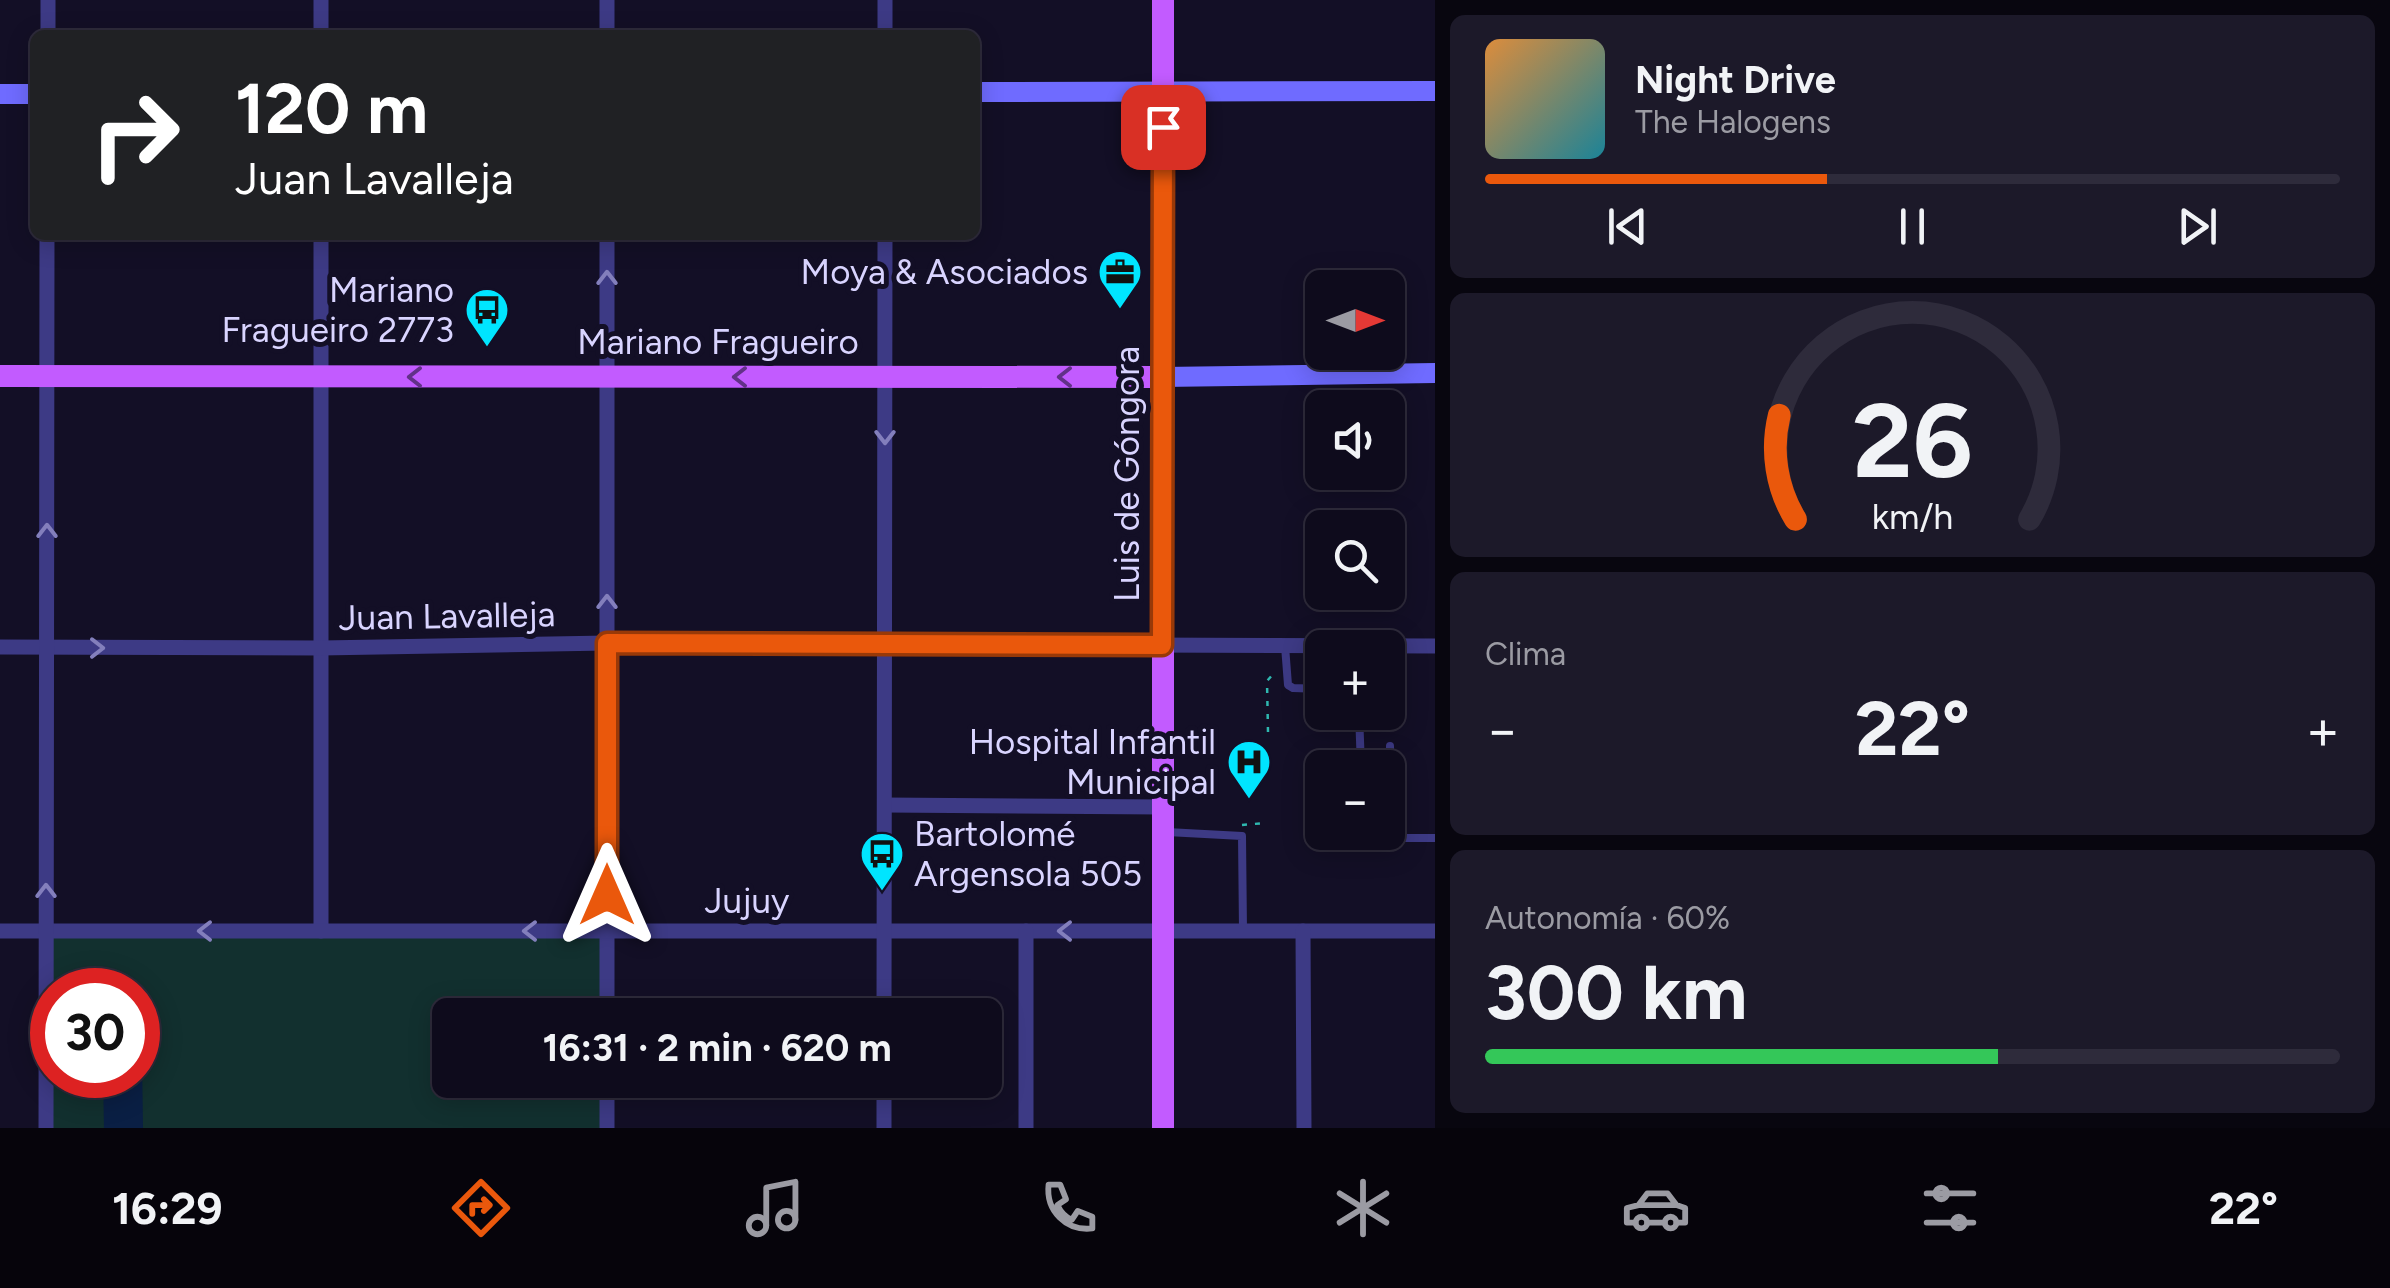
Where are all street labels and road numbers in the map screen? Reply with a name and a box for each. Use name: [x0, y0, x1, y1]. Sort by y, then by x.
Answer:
street label: Mariano Fragueiro: [577, 321, 859, 363]
street label: Luis de Góngora: [1106, 346, 1148, 602]
street label: Juan Lavalleja: [338, 593, 556, 639]
street label: Jujuy: [705, 880, 790, 922]

